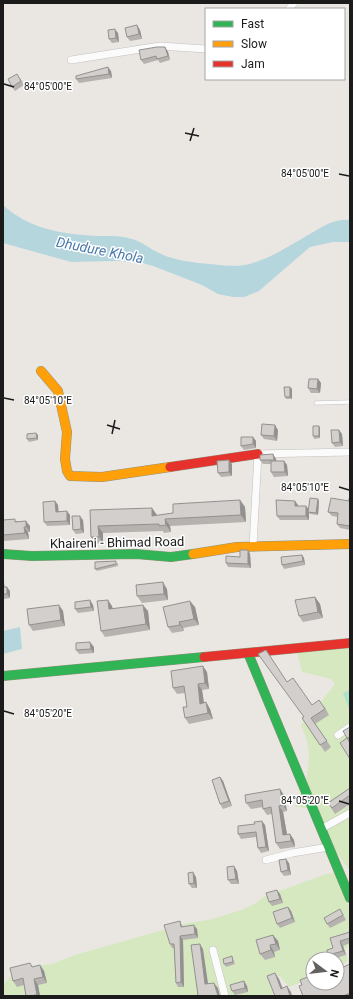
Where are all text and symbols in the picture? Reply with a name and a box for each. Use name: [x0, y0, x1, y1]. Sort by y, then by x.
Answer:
legend: [205, 8, 345, 80]
text: Fast: [241, 17, 264, 31]
text: Slow: [241, 37, 267, 51]
text: Jam: [241, 57, 265, 71]
text: 84°05'00"E: [24, 81, 72, 92]
text: 84°05'00"E: [281, 168, 329, 179]
water label: Dhudure Khola: [55, 234, 145, 266]
text: 84°05'10"E: [24, 395, 72, 406]
text: 84°05'10"E: [281, 482, 329, 493]
street label: Khaireni - Bhimad Road: [50, 534, 184, 551]
text: 84°05'20"E: [24, 708, 72, 719]
text: 84°05'20"E: [281, 795, 329, 806]
north arrow: [305, 951, 345, 991]
text: N: [327, 968, 341, 979]

